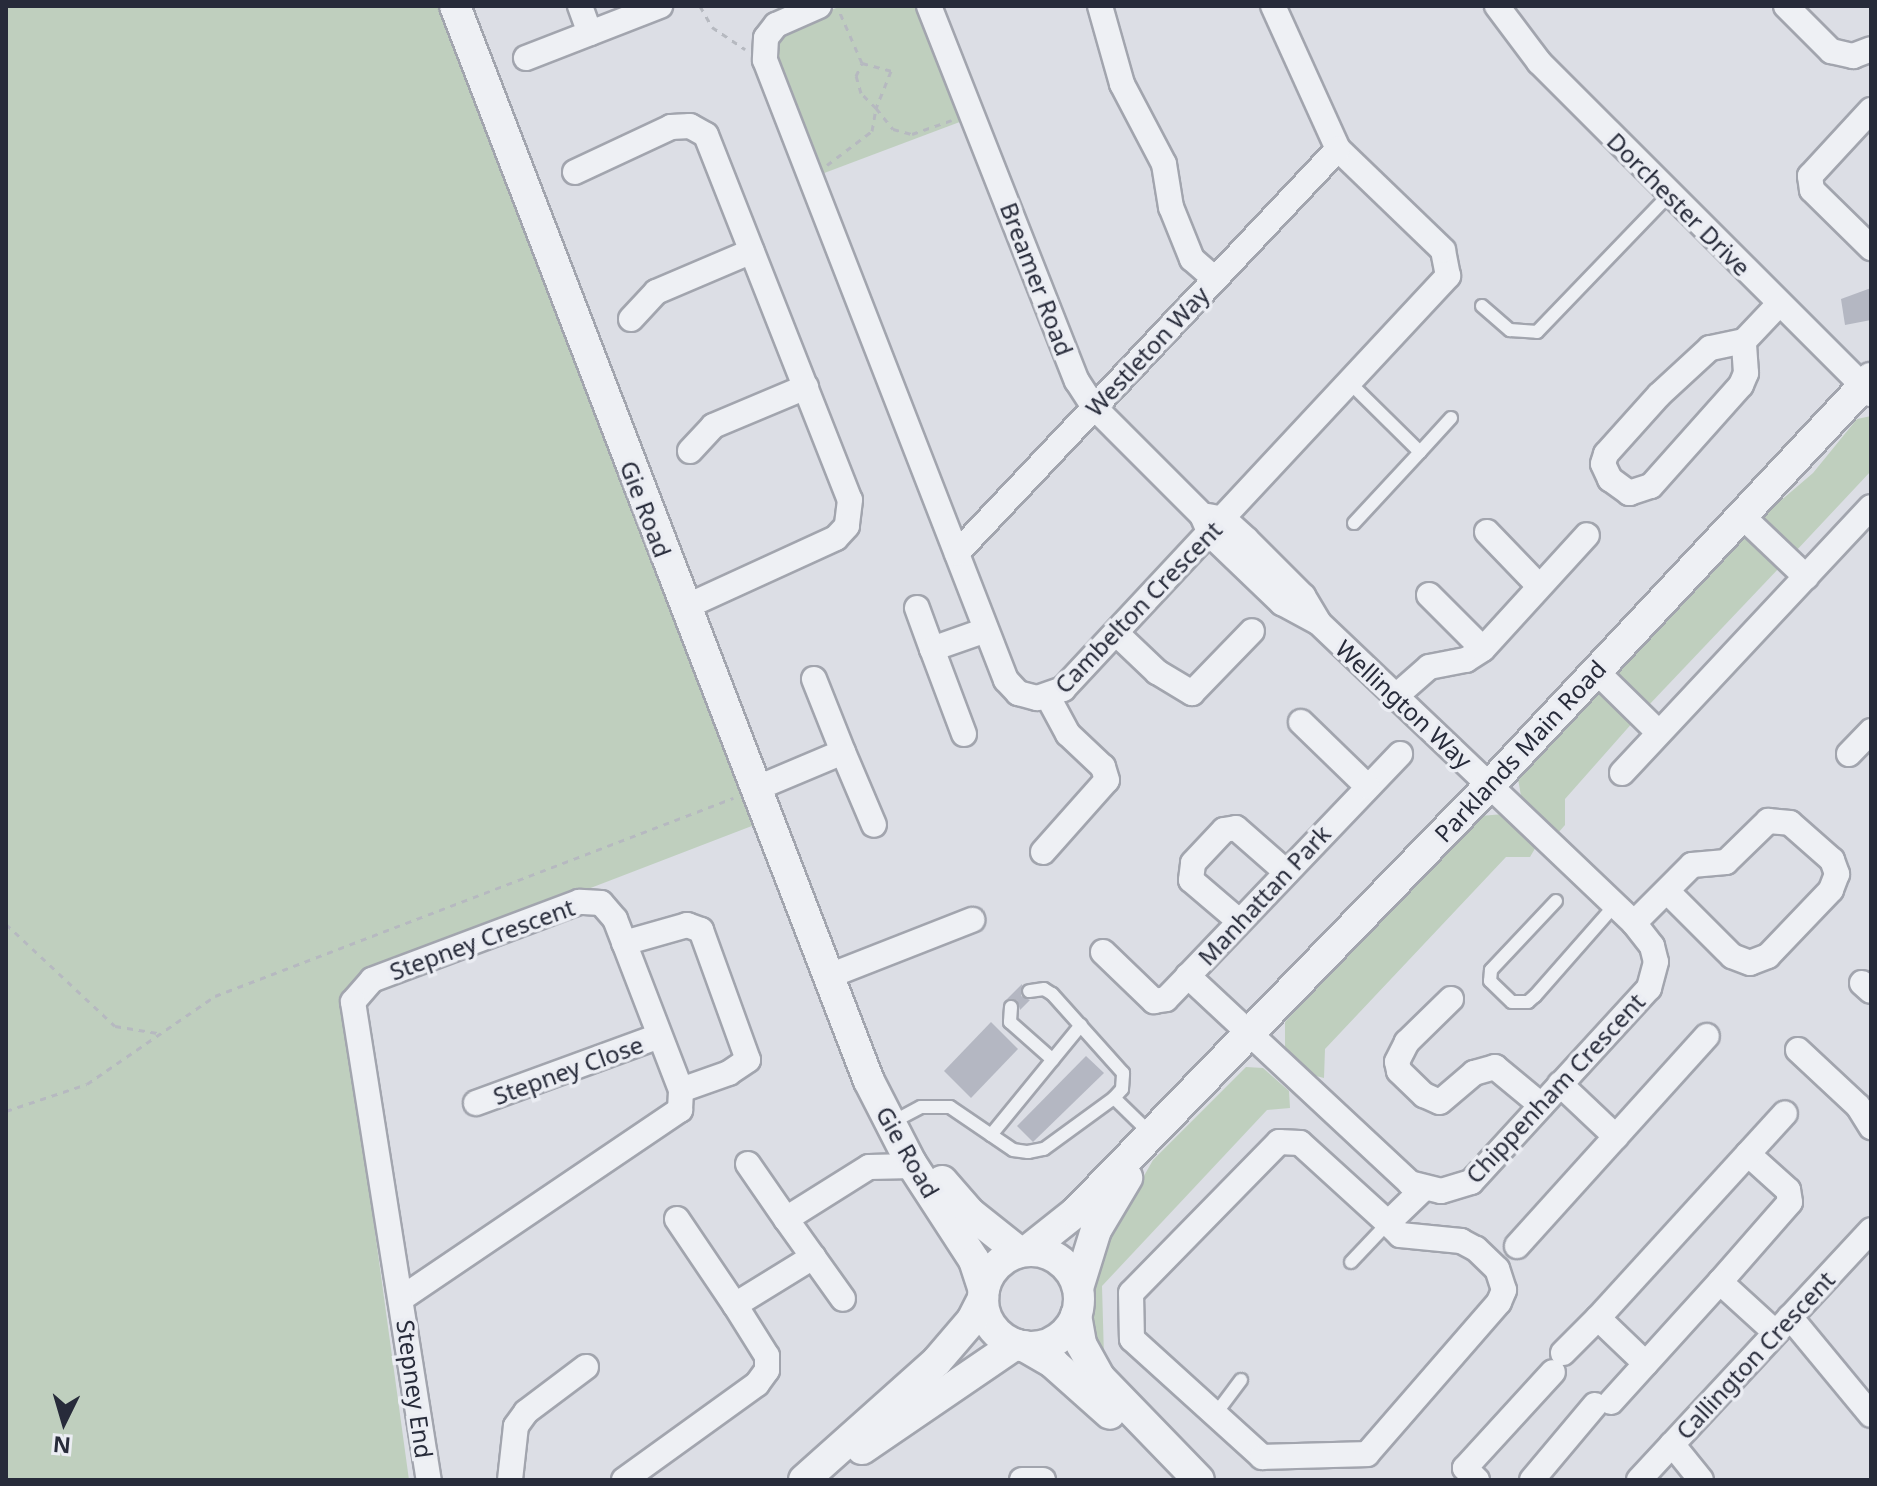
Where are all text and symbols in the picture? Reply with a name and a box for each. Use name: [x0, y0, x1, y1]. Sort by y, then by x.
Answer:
street label: Dorchester Drive: [1601, 126, 1757, 282]
street label: Breamer Road: [995, 198, 1079, 360]
street label: Westleton Way: [1079, 280, 1215, 422]
street label: Gie Road: [614, 457, 678, 561]
street label: Cambelton Crescent: [1048, 515, 1228, 699]
street label: Wellington Way: [1330, 634, 1478, 774]
street label: Parklands Main Road: [1428, 654, 1612, 848]
street label: Manhattan Park: [1192, 819, 1336, 971]
street label: Stepney Crescent: [386, 892, 578, 986]
street label: Chippenham Crescent: [1459, 987, 1651, 1189]
street label: Stepney Close: [489, 1030, 647, 1110]
street label: Gie Road: [870, 1101, 946, 1203]
street label: Callington Crescent: [1670, 1265, 1840, 1445]
street label: Stepney End: [391, 1318, 439, 1460]
north arrow: [24, 1382, 104, 1462]
text: N: [52, 1430, 72, 1462]

